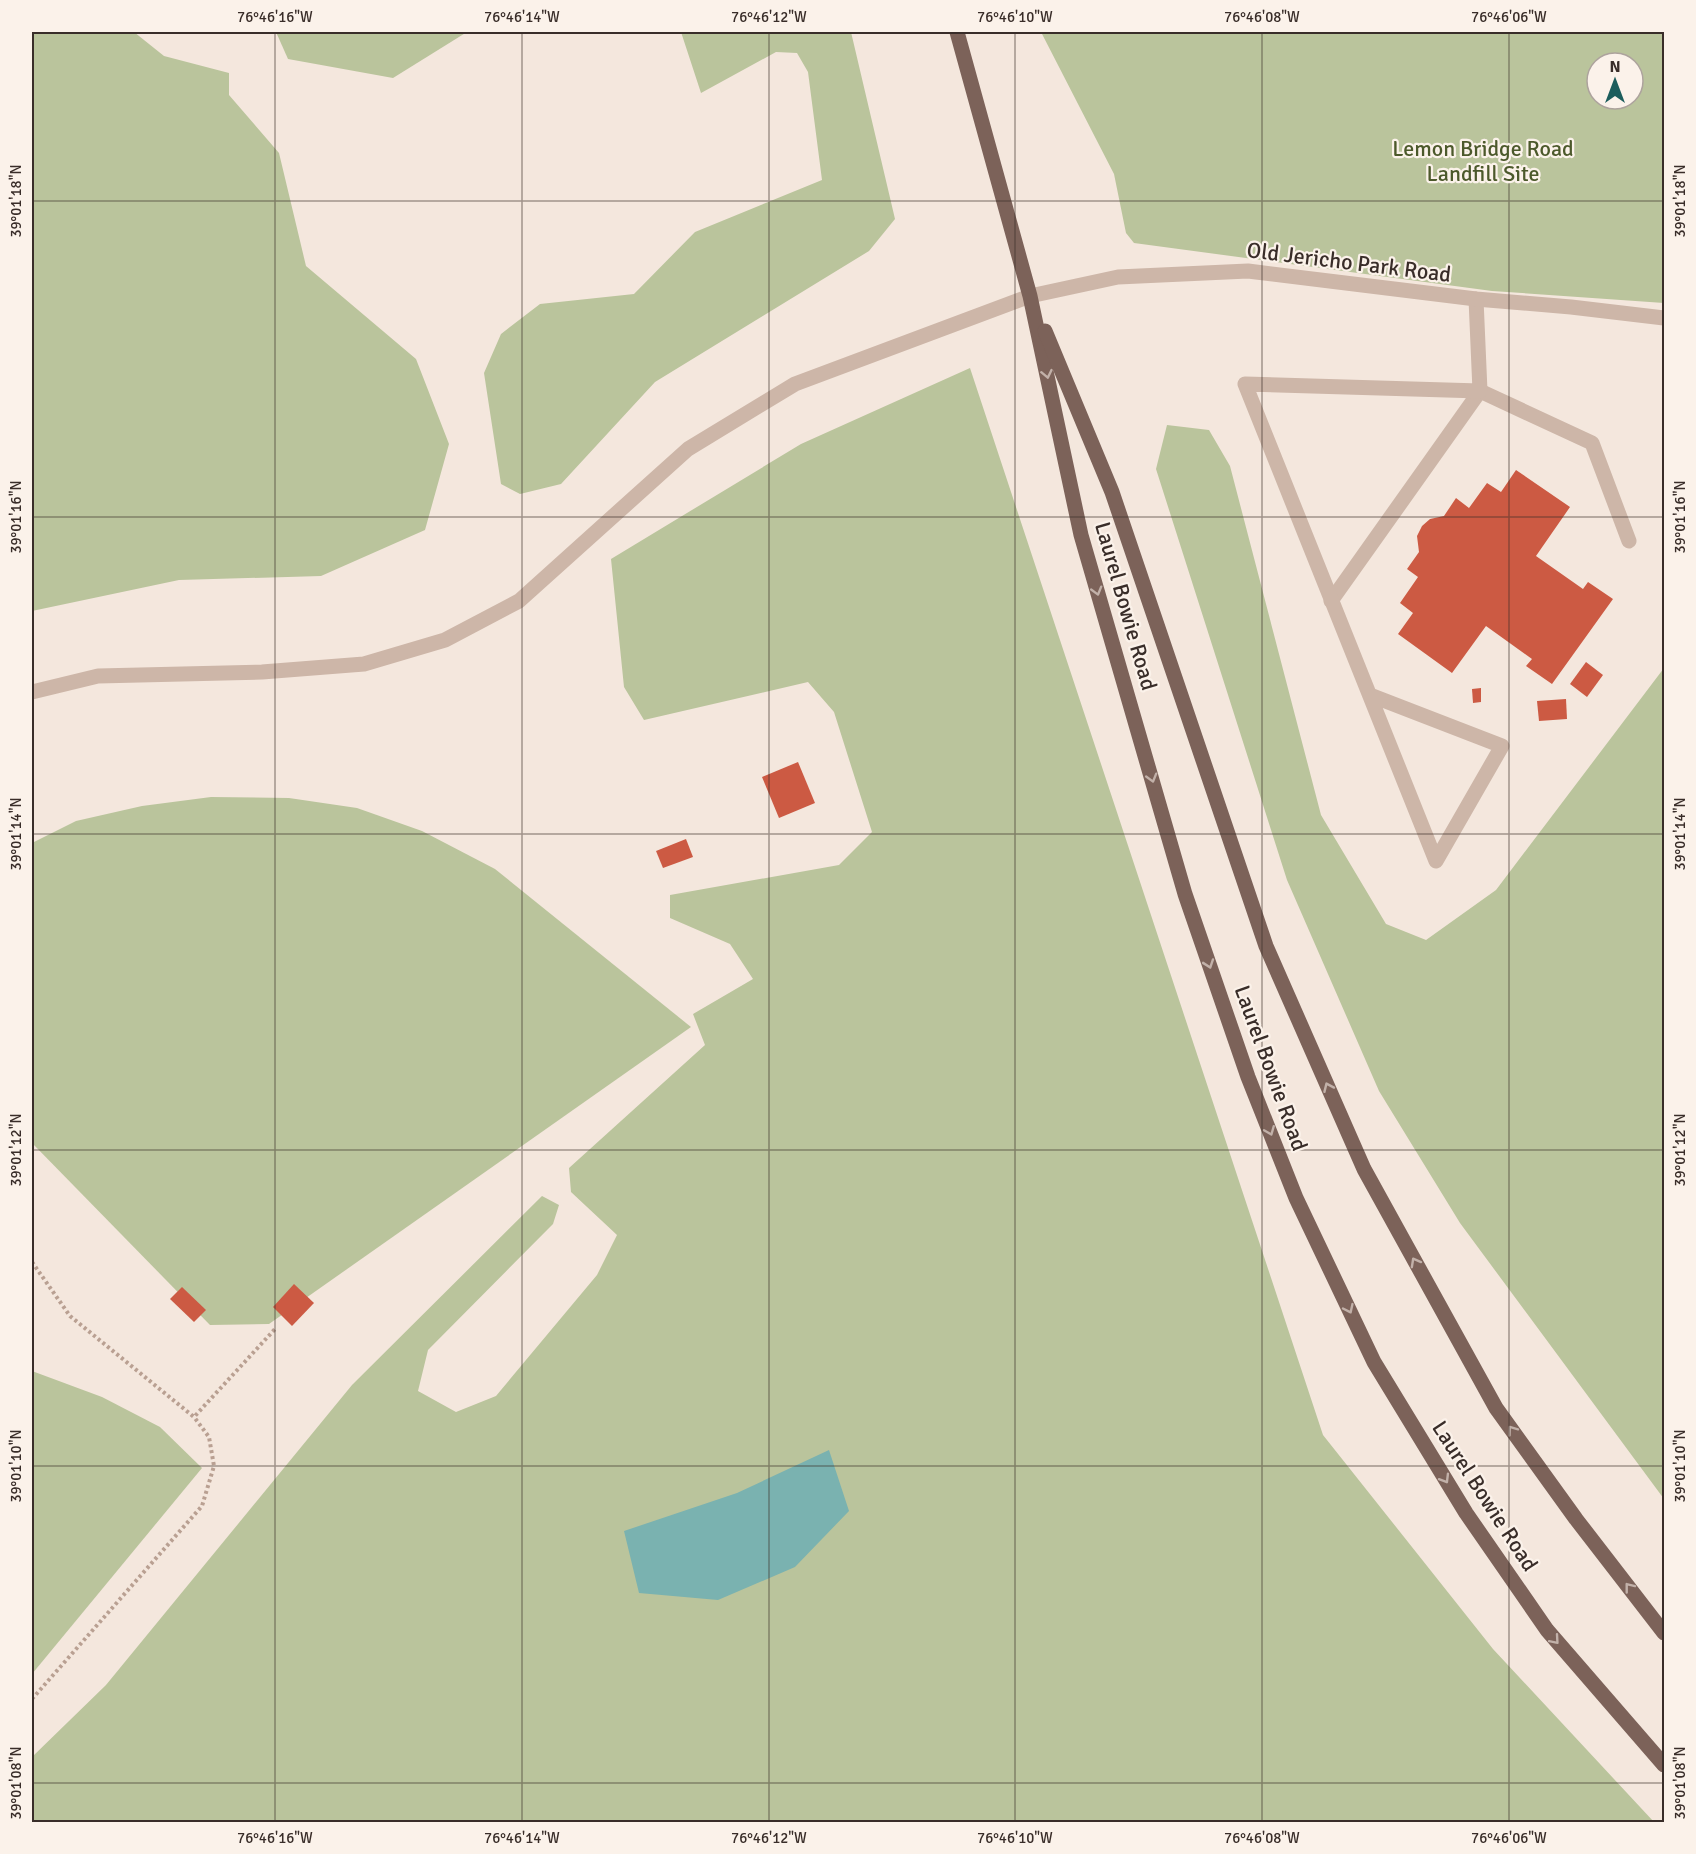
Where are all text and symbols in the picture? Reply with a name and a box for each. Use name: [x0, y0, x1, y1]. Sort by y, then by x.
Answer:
text: 76°46'16"W: [237, 8, 313, 26]
text: 76°46'14"W: [484, 8, 560, 26]
text: 76°46'12"W: [731, 8, 807, 26]
text: 76°46'10"W: [977, 8, 1053, 26]
text: 76°46'08"W: [1224, 8, 1300, 26]
text: 76°46'06"W: [1471, 8, 1547, 26]
north arrow: [1585, 51, 1645, 111]
text: N: [1609, 57, 1621, 77]
park label: Lemon Bridge Road Landfill Site: [1392, 135, 1574, 187]
text: 39°01'18"N: [7, 164, 25, 238]
text: 39°01'18"N: [1671, 164, 1689, 238]
street label: Old Jericho Park Road: [1245, 236, 1453, 288]
one-way arrow: [1040, 369, 1053, 379]
text: 39°01'16"N: [7, 480, 25, 554]
text: 39°01'16"N: [1671, 480, 1689, 554]
street label: Laurel Bowie Road: [1089, 519, 1163, 693]
one-way arrow: [1090, 585, 1102, 596]
one-way arrow: [1144, 773, 1157, 783]
text: 39°01'14"N: [7, 797, 25, 871]
text: 39°01'14"N: [1671, 797, 1689, 871]
one-way arrow: [1202, 958, 1215, 969]
street label: Laurel Bowie Road: [1229, 982, 1313, 1154]
one-way arrow: [1323, 1083, 1335, 1094]
text: 39°01'12"N: [7, 1113, 25, 1187]
text: 39°01'12"N: [1671, 1113, 1689, 1187]
one-way arrow: [1262, 1126, 1275, 1136]
one-way arrow: [1411, 1257, 1422, 1268]
one-way arrow: [1341, 1303, 1353, 1314]
street label: Laurel Bowie Road: [1426, 1416, 1544, 1576]
one-way arrow: [1509, 1426, 1520, 1437]
text: 39°01'10"N: [7, 1429, 25, 1503]
text: 39°01'10"N: [1671, 1429, 1689, 1503]
one-way arrow: [1438, 1473, 1449, 1483]
one-way arrow: [1625, 1583, 1636, 1594]
one-way arrow: [1548, 1633, 1559, 1644]
text: 39°01'08"N: [7, 1746, 25, 1820]
text: 39°01'08"N: [1671, 1746, 1689, 1820]
text: 76°46'16"W: [237, 1829, 313, 1847]
text: 76°46'14"W: [484, 1829, 560, 1847]
text: 76°46'12"W: [731, 1829, 807, 1847]
text: 76°46'10"W: [977, 1829, 1053, 1847]
text: 76°46'08"W: [1224, 1829, 1300, 1847]
text: 76°46'06"W: [1471, 1829, 1547, 1847]

